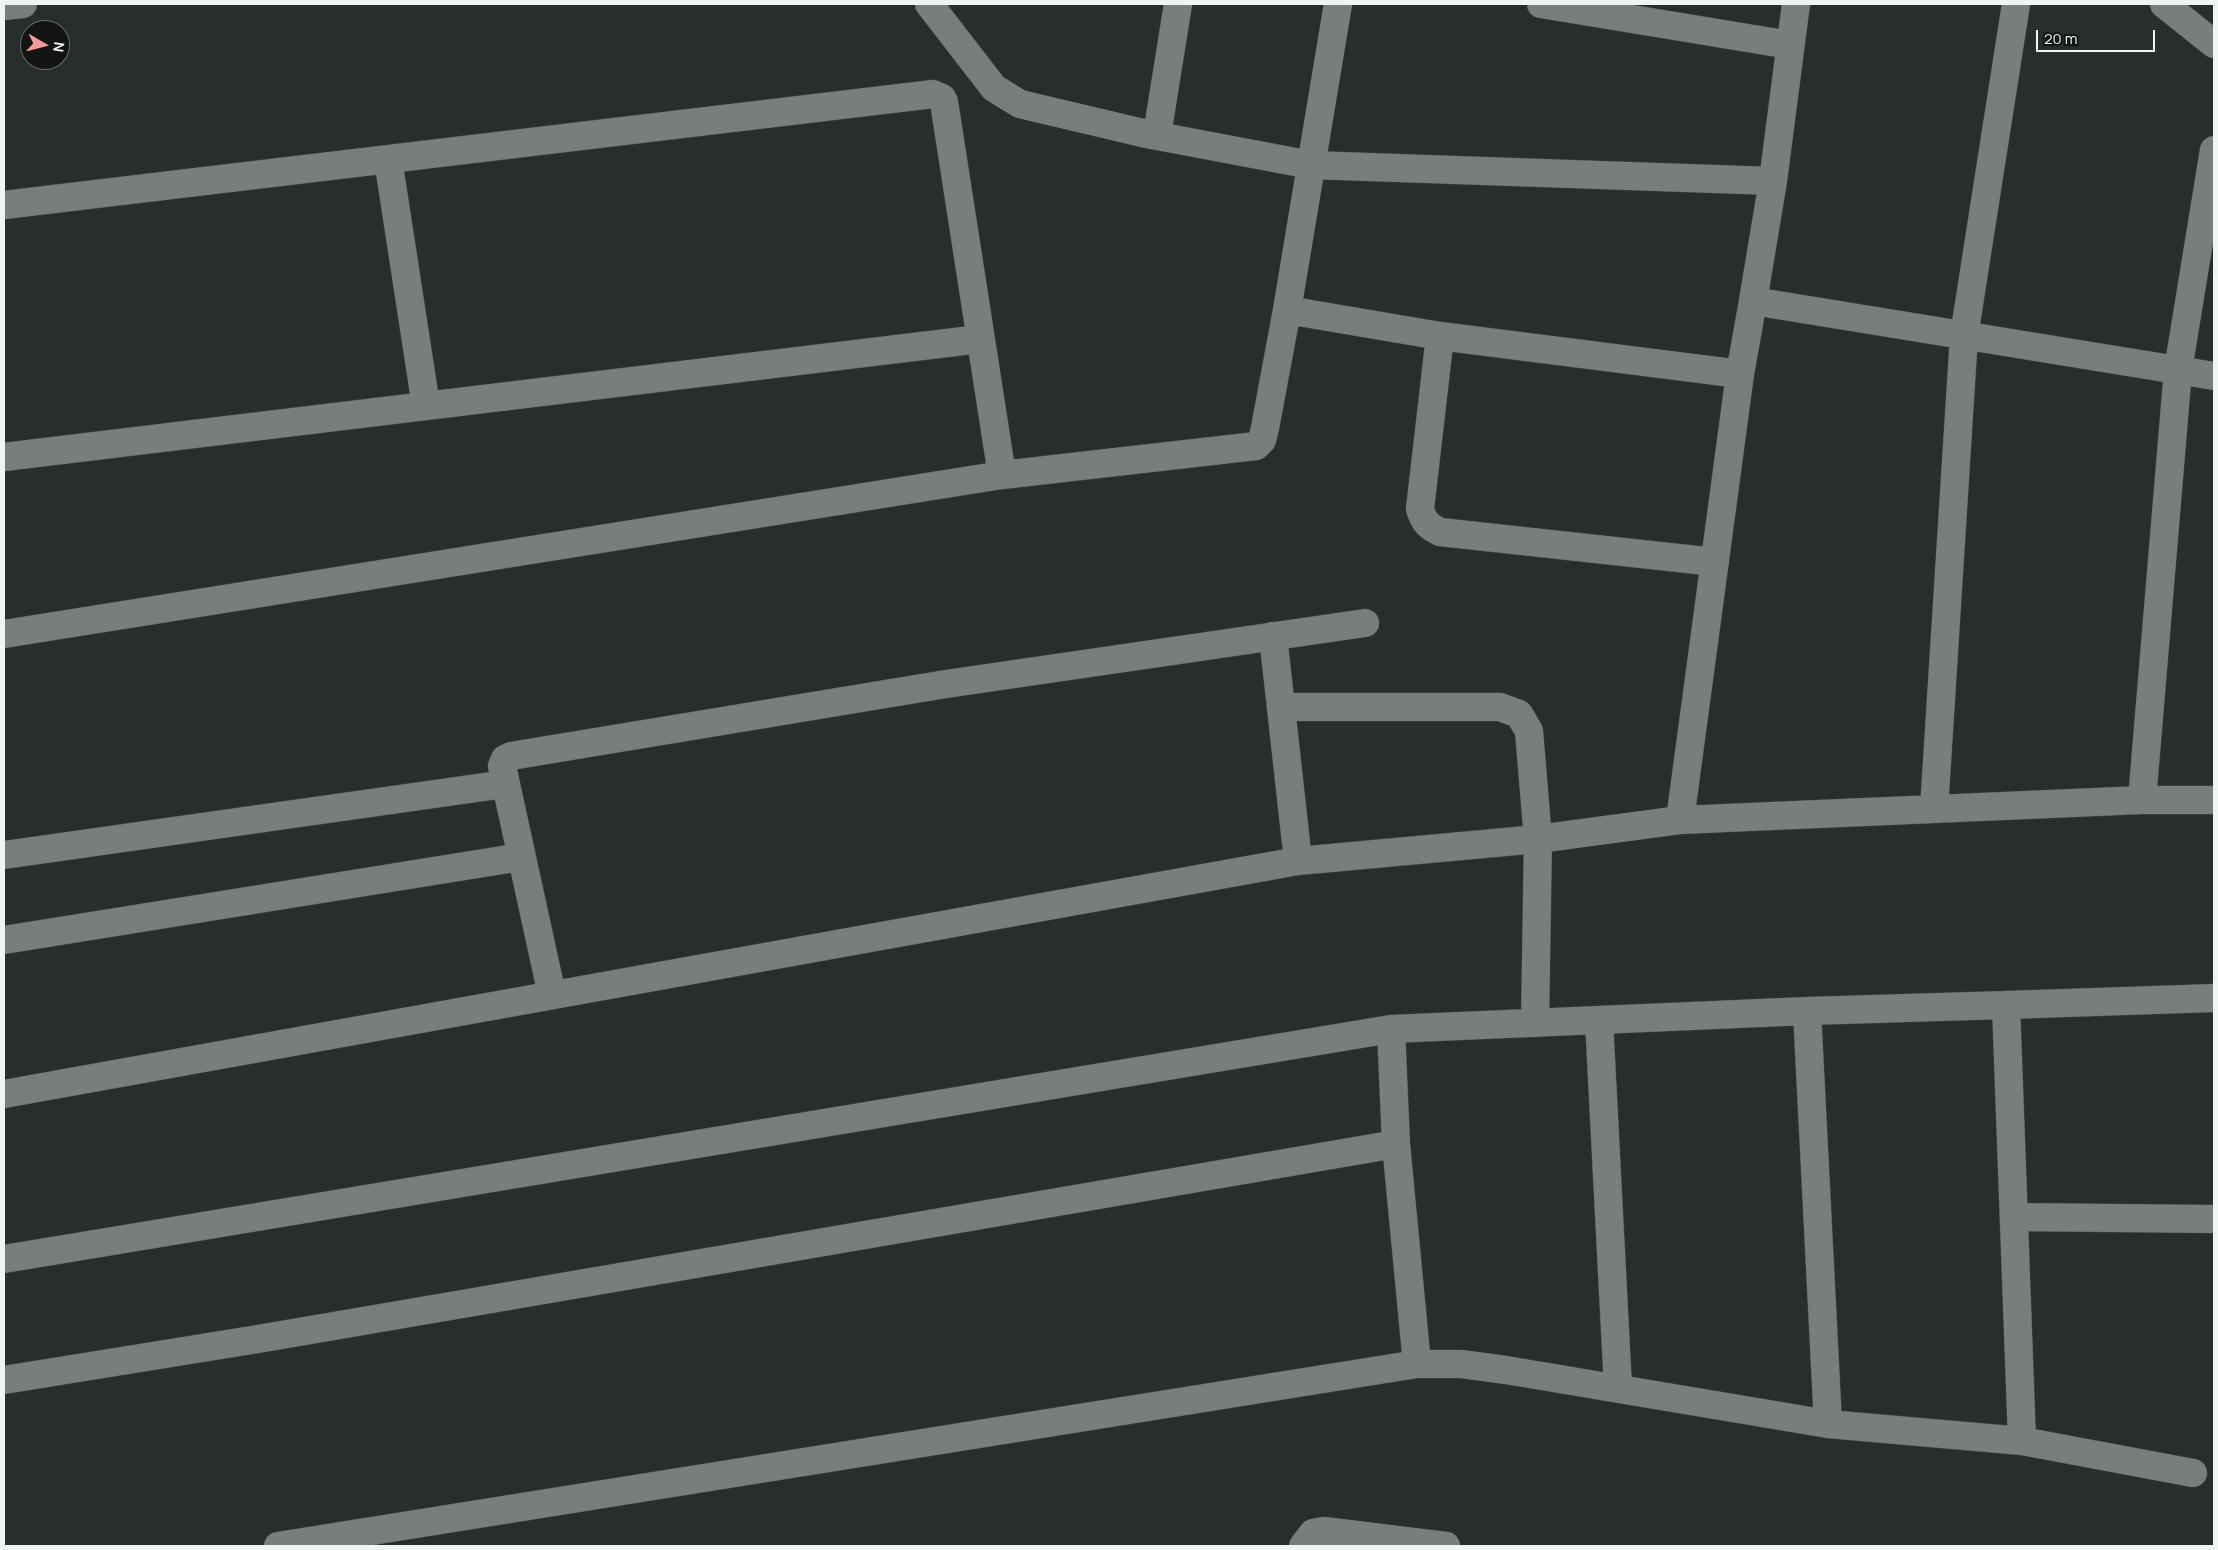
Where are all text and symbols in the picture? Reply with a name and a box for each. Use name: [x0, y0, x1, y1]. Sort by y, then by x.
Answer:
north arrow: [20, 20, 70, 70]
scale bar: [2038, 20, 2157, 52]
text: 20 m: [2044, 28, 2077, 49]
text: N: [49, 41, 69, 53]

